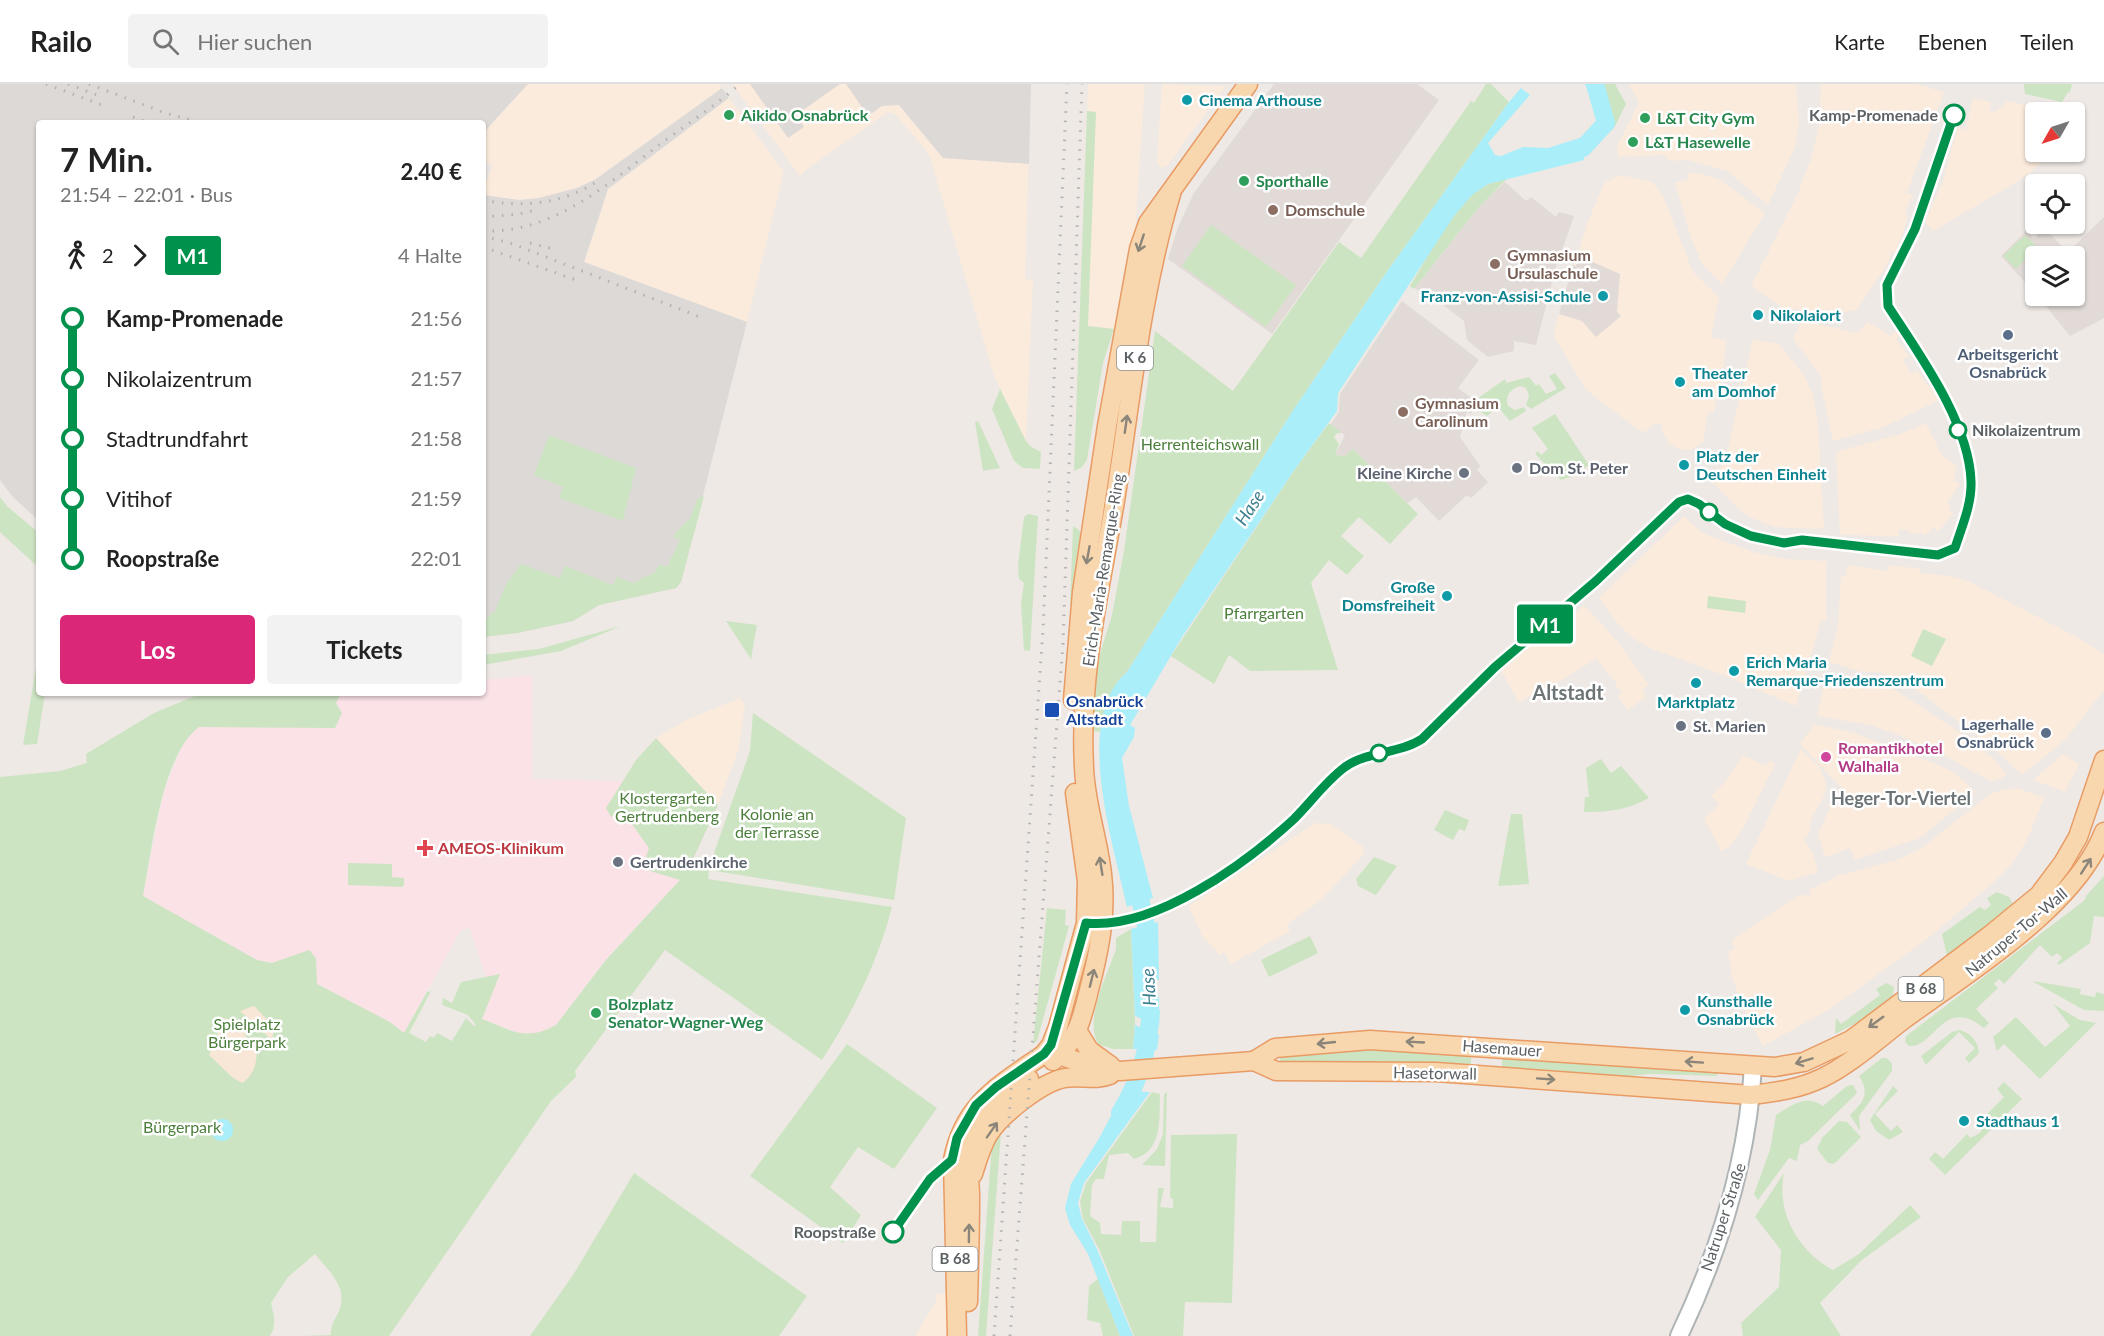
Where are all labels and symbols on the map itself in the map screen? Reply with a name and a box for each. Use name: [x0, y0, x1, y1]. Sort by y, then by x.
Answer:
place label: Cinema Arthouse: [1199, 90, 1322, 109]
marker: Cinema Arthouse: [1180, 93, 1194, 107]
north arrow: [2025, 102, 2085, 162]
marker: Kamp-Promenade: [1943, 104, 1965, 126]
place label: Aikido Osnabrück: [740, 105, 869, 124]
place label: Kamp-Promenade: [1809, 105, 1938, 124]
marker: Aikido Osnabrück: [722, 108, 736, 122]
place label: L&T City Gym: [1657, 108, 1755, 127]
marker: L&T City Gym: [1638, 111, 1652, 125]
place label: L&T Hasewelle: [1645, 132, 1751, 151]
marker: L&T Hasewelle: [1626, 135, 1640, 149]
place label: Sporthalle: [1256, 171, 1329, 190]
marker: Sporthalle: [1237, 174, 1251, 188]
place label: Domschule: [1285, 200, 1365, 219]
marker: Domschule: [1266, 203, 1280, 217]
one-way arrow: [1135, 233, 1146, 252]
place label: Gymnasium Ursulaschule: [1507, 245, 1598, 282]
marker: Gymnasium Ursulaschule: [1488, 257, 1502, 271]
place label: Franz-von-Assisi-Schule: [1421, 286, 1591, 305]
marker: Franz-von-Assisi-Schule: [1596, 289, 1610, 303]
place label: Nikolaiort: [1770, 305, 1841, 324]
marker: Nikolaiort: [1751, 308, 1765, 322]
marker: Arbeitsgericht Osnabrück: [2001, 328, 2015, 342]
place label: Arbeitsgericht Osnabrück: [1956, 344, 2059, 381]
road number: K 6: [1117, 346, 1153, 370]
place label: Theater am Domhof: [1692, 363, 1776, 400]
marker: Theater am Domhof: [1673, 375, 1687, 389]
place label: Gymnasium Carolinum: [1415, 393, 1499, 430]
marker: Gymnasium Carolinum: [1396, 405, 1410, 419]
one-way arrow: [1120, 415, 1131, 434]
place label: Nikolaizentrum: [1972, 420, 2081, 439]
marker: Nikolaizentrum: [1949, 421, 1967, 439]
park label: Herrenteichswall: [1141, 434, 1259, 453]
place label: Platz der Deutschen Einheit: [1696, 446, 1827, 483]
place label: Dom St. Peter: [1529, 458, 1628, 477]
marker: Platz der Deutschen Einheit: [1677, 458, 1691, 472]
marker: Dom St. Peter: [1510, 461, 1524, 475]
place label: Kleine Kirche: [1357, 463, 1452, 482]
marker: Kleine Kirche: [1457, 466, 1471, 480]
street label: Erich-Maria-Remarque-Ring: [1078, 472, 1127, 668]
water label: Hase: [1230, 486, 1269, 529]
unlabelled marker: [1700, 503, 1718, 521]
one-way arrow: [1083, 544, 1094, 564]
place label: Große Domsfreiheit: [1342, 577, 1435, 614]
marker: Große Domsfreiheit: [1440, 589, 1454, 603]
park label: Pfarrgarten: [1224, 603, 1304, 622]
line badge: M1: [1518, 604, 1572, 644]
place label: Erich Maria Remarque-Friedenszentrum: [1746, 652, 1944, 689]
marker: Erich Maria Remarque-Friedenszentrum: [1727, 664, 1741, 678]
marker: Marktplatz: [1689, 676, 1703, 690]
district label: Altstadt: [1531, 680, 1604, 704]
place label: Osnabrück Altstadt: [1065, 691, 1144, 728]
place label: Marktplatz: [1657, 692, 1735, 711]
marker: Osnabrück Altstadt: [1043, 701, 1061, 719]
place label: Lagerhalle Osnabrück: [1957, 714, 2034, 751]
place label: St. Marien: [1693, 716, 1766, 735]
marker: St. Marien: [1674, 719, 1688, 733]
marker: Lagerhalle Osnabrück: [2039, 726, 2053, 740]
place label: Romantikhotel Walhalla: [1838, 738, 1943, 775]
unlabelled marker: [1370, 744, 1388, 762]
marker: Romantikhotel Walhalla: [1819, 750, 1833, 764]
district label: Heger-Tor-Viertel: [1831, 787, 1971, 809]
park label: Klostergarten Gertrudenberg: [615, 788, 719, 825]
park label: Kolonie an der Terrasse: [735, 804, 819, 841]
place label: AMEOS-Klinikum: [437, 838, 564, 857]
marker: AMEOS-Klinikum: [416, 839, 434, 857]
place label: Gertrudenkirche: [630, 852, 748, 871]
marker: Gertrudenkirche: [611, 855, 625, 869]
one-way arrow: [1095, 857, 1106, 876]
one-way arrow: [2080, 858, 2092, 875]
street label: Natruper-Tor-Wall: [1961, 883, 2070, 980]
water label: Hase: [1136, 968, 1160, 1006]
one-way arrow: [1087, 969, 1098, 988]
road number: B 68: [1898, 977, 1944, 1001]
place label: Kunsthalle Osnabrück: [1697, 991, 1775, 1028]
place label: Bolzplatz Senator-Wagner-Weg: [608, 994, 764, 1031]
marker: Kunsthalle Osnabrück: [1678, 1003, 1692, 1017]
marker: Bolzplatz Senator-Wagner-Weg: [589, 1006, 603, 1020]
park label: Spielplatz Bürgerpark: [208, 1014, 287, 1051]
one-way arrow: [1868, 1016, 1884, 1028]
street label: Hasemauer: [1462, 1035, 1543, 1060]
one-way arrow: [1405, 1037, 1425, 1048]
one-way arrow: [1316, 1038, 1336, 1049]
one-way arrow: [1685, 1056, 1705, 1067]
one-way arrow: [1795, 1056, 1814, 1067]
street label: Hasetorwall: [1393, 1062, 1477, 1083]
one-way arrow: [1535, 1073, 1555, 1084]
place label: Stadthaus 1: [1976, 1111, 2060, 1130]
marker: Stadthaus 1: [1957, 1114, 1971, 1128]
park label: Bürgerpark: [143, 1117, 222, 1136]
one-way arrow: [986, 1123, 999, 1139]
street label: Natruper Straße: [1696, 1160, 1749, 1273]
marker: Roopstraße: [882, 1221, 904, 1243]
place label: Roopstraße: [794, 1222, 876, 1241]
one-way arrow: [964, 1224, 975, 1244]
road number: B 68: [932, 1247, 978, 1271]

